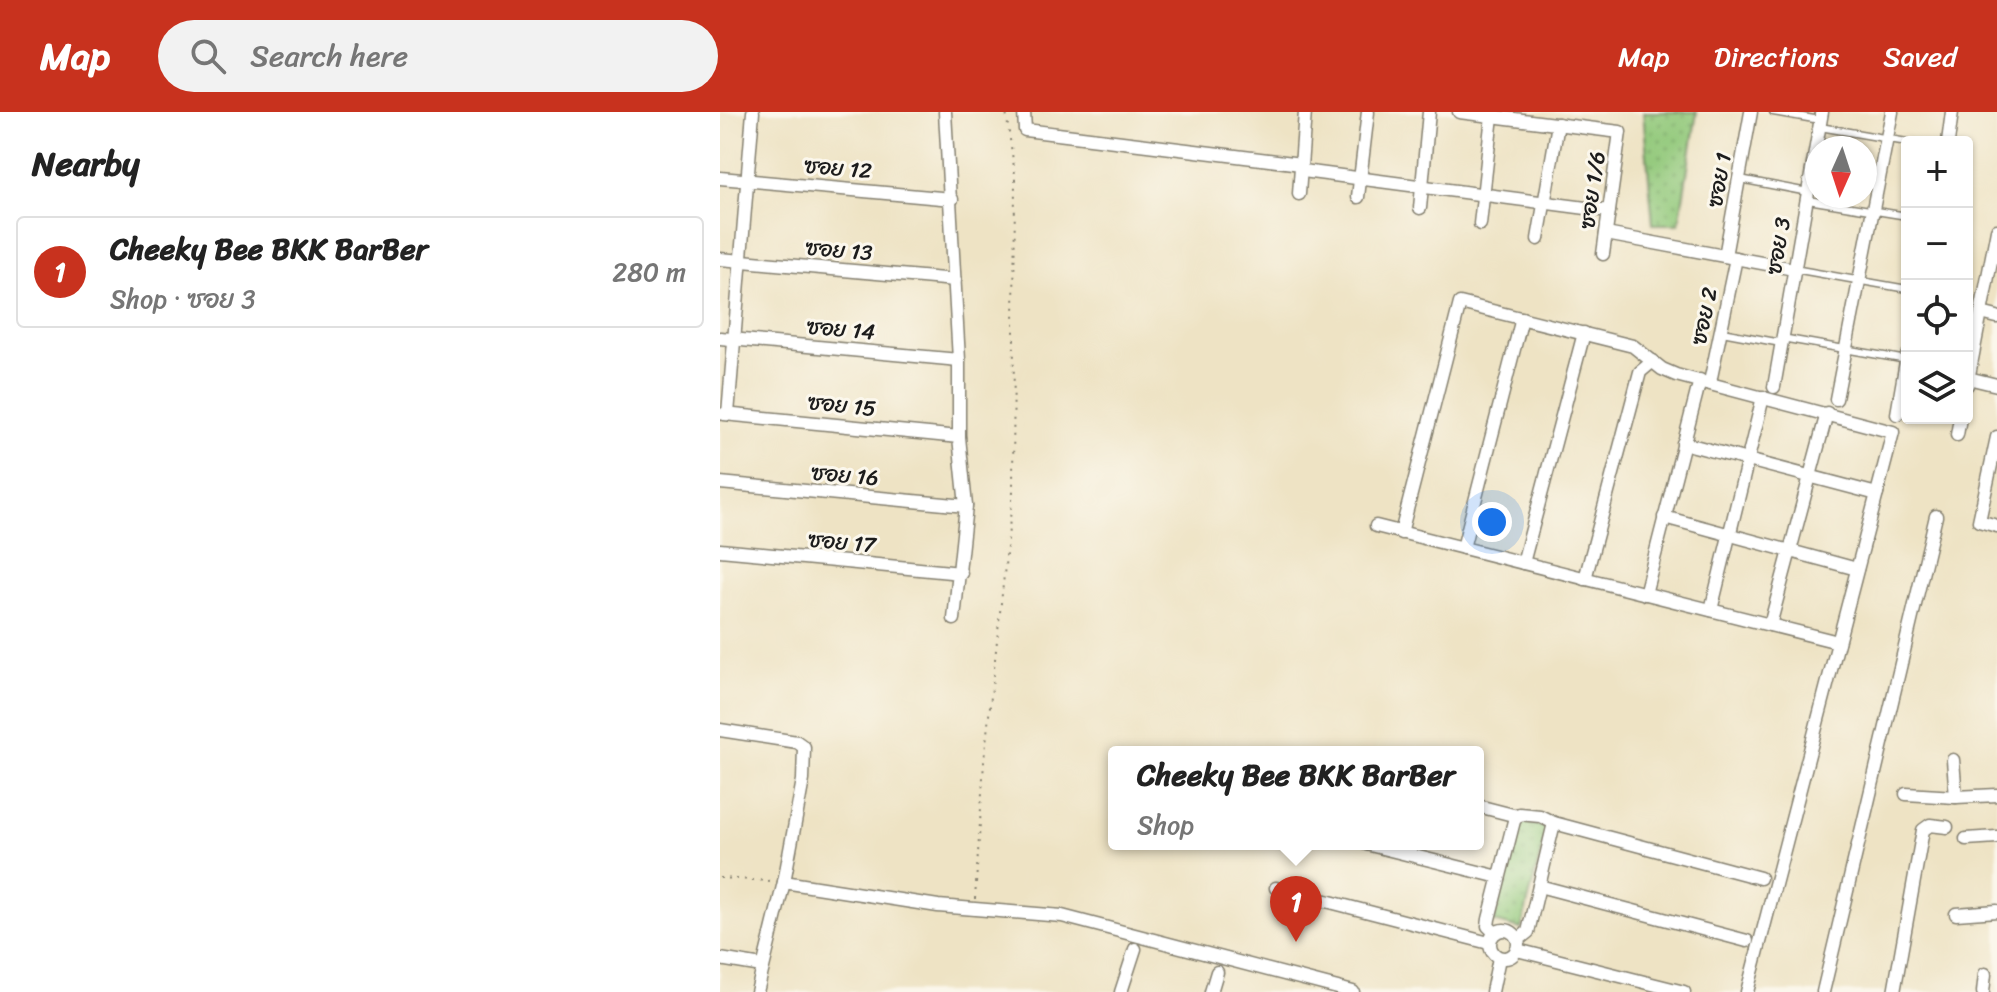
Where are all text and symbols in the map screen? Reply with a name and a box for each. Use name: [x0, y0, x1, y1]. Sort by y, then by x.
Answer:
search box: [158, 20, 718, 92]
text: Map: [40, 23, 110, 90]
text: Search here: [250, 29, 408, 83]
text: Map: [1618, 32, 1670, 81]
text: Directions: [1714, 32, 1839, 81]
text: Saved: [1883, 32, 1957, 81]
icon: search: [186, 34, 230, 78]
text: Nearby: [32, 134, 140, 194]
north arrow: [1805, 136, 1877, 208]
map controls: [1901, 136, 1973, 424]
button: +: [1901, 136, 1973, 208]
street label: ซอย 12: [803, 146, 874, 190]
street label: ซอย 1/6: [1567, 148, 1617, 232]
street label: ซอย 1: [1695, 150, 1743, 210]
button: −: [1901, 208, 1973, 280]
street label: ซอย 3: [1754, 214, 1802, 278]
text: Cheeky Bee BKK BarBer: [110, 222, 428, 276]
street label: ซอย 13: [804, 228, 874, 272]
text: 1: [54, 249, 66, 295]
text: 280 m: [612, 249, 686, 295]
text: Shop · ซอย 3: [110, 276, 255, 322]
button: locate: [1901, 280, 1973, 352]
street label: ซอย 2: [1679, 283, 1729, 349]
street label: ซอย 14: [805, 307, 877, 351]
button: layers: [1901, 352, 1973, 424]
street label: ซอย 15: [806, 382, 878, 428]
street label: ซอย 16: [810, 453, 880, 497]
your location: [1472, 502, 1512, 542]
street label: ซอย 17: [807, 520, 879, 564]
popup: [1108, 746, 1484, 850]
text: Cheeky Bee BKK BarBer: [1137, 748, 1455, 802]
text: Shop: [1137, 802, 1194, 848]
pin: 1: [1270, 876, 1322, 942]

